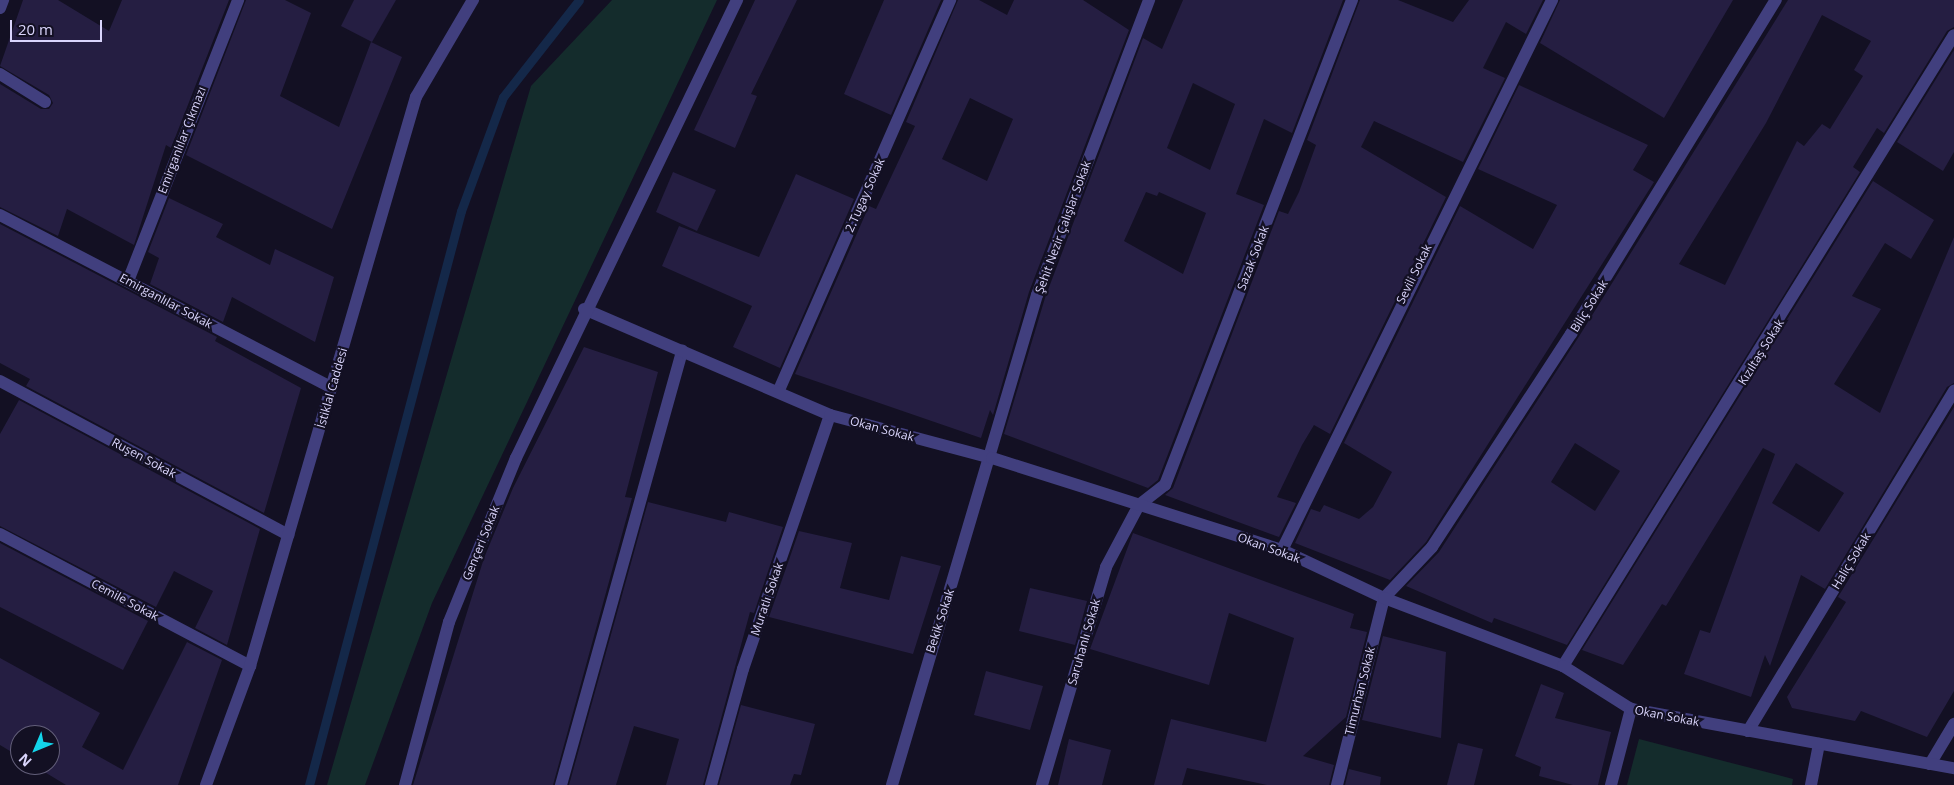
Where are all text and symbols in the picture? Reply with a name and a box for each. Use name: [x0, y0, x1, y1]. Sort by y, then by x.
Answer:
scale bar: [12, 10, 105, 42]
text: 20 m: [18, 19, 53, 39]
street label: Emirganlılar Çıkmazı: [155, 85, 209, 195]
street label: 2.Tugay Sokak: [842, 156, 888, 234]
street label: Şehit Nezir Çalışlar Sokak: [1032, 159, 1094, 295]
street label: Sazak Sokak: [1234, 224, 1272, 292]
street label: Sevili Sokak: [1393, 242, 1435, 306]
street label: Emirganlılar Sokak: [117, 270, 215, 332]
street label: Biliç Sokak: [1567, 277, 1611, 335]
street label: Kızıltaş Sokak: [1735, 316, 1787, 388]
street label: İstiklal Caddesi: [314, 346, 350, 430]
street label: Okan Sokak: [848, 414, 916, 444]
street label: Ruşen Sokak: [109, 435, 179, 481]
street label: Gençeri Sokak: [459, 503, 503, 583]
street label: Okan Sokak: [1236, 530, 1302, 566]
street label: Haliç Sokak: [1828, 530, 1874, 592]
street label: Muratlı Sokak: [748, 561, 786, 637]
street label: Cemile Sokak: [89, 576, 161, 624]
street label: Bekik Sokak: [923, 587, 957, 655]
street label: Saruhanlı Sokak: [1065, 597, 1103, 687]
street label: Timurhan Sokak: [1342, 645, 1378, 737]
street label: Okan Sokak: [1633, 703, 1701, 729]
north arrow: [10, 725, 60, 775]
text: N: [14, 750, 35, 771]

